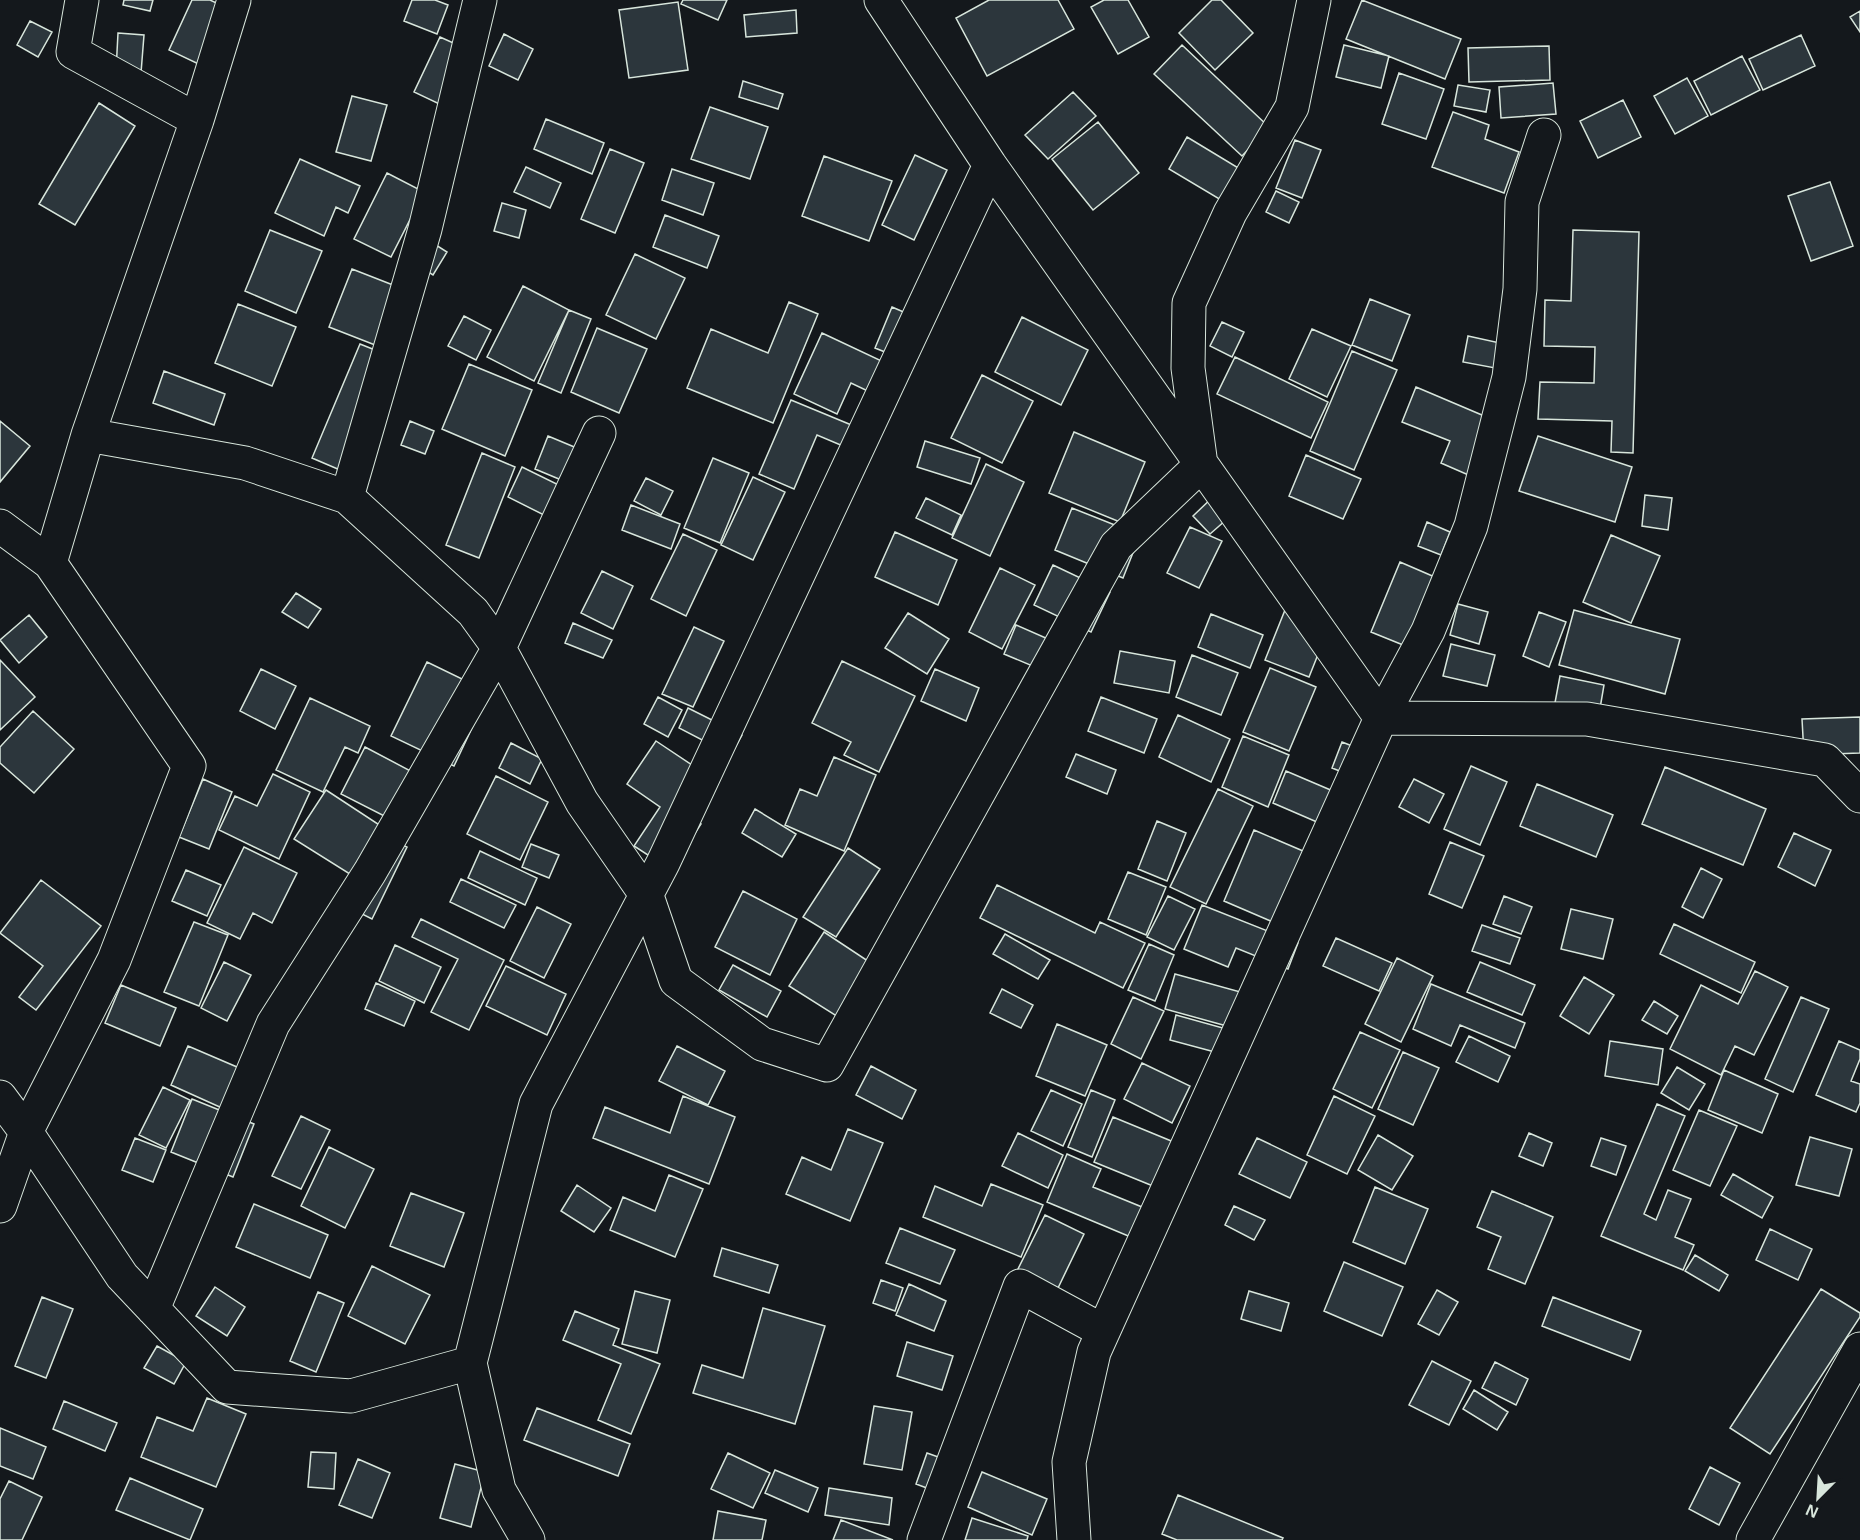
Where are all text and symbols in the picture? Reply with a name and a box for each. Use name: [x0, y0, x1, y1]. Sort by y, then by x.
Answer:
north arrow: [1788, 1468, 1848, 1528]
text: N: [1803, 1501, 1821, 1521]

